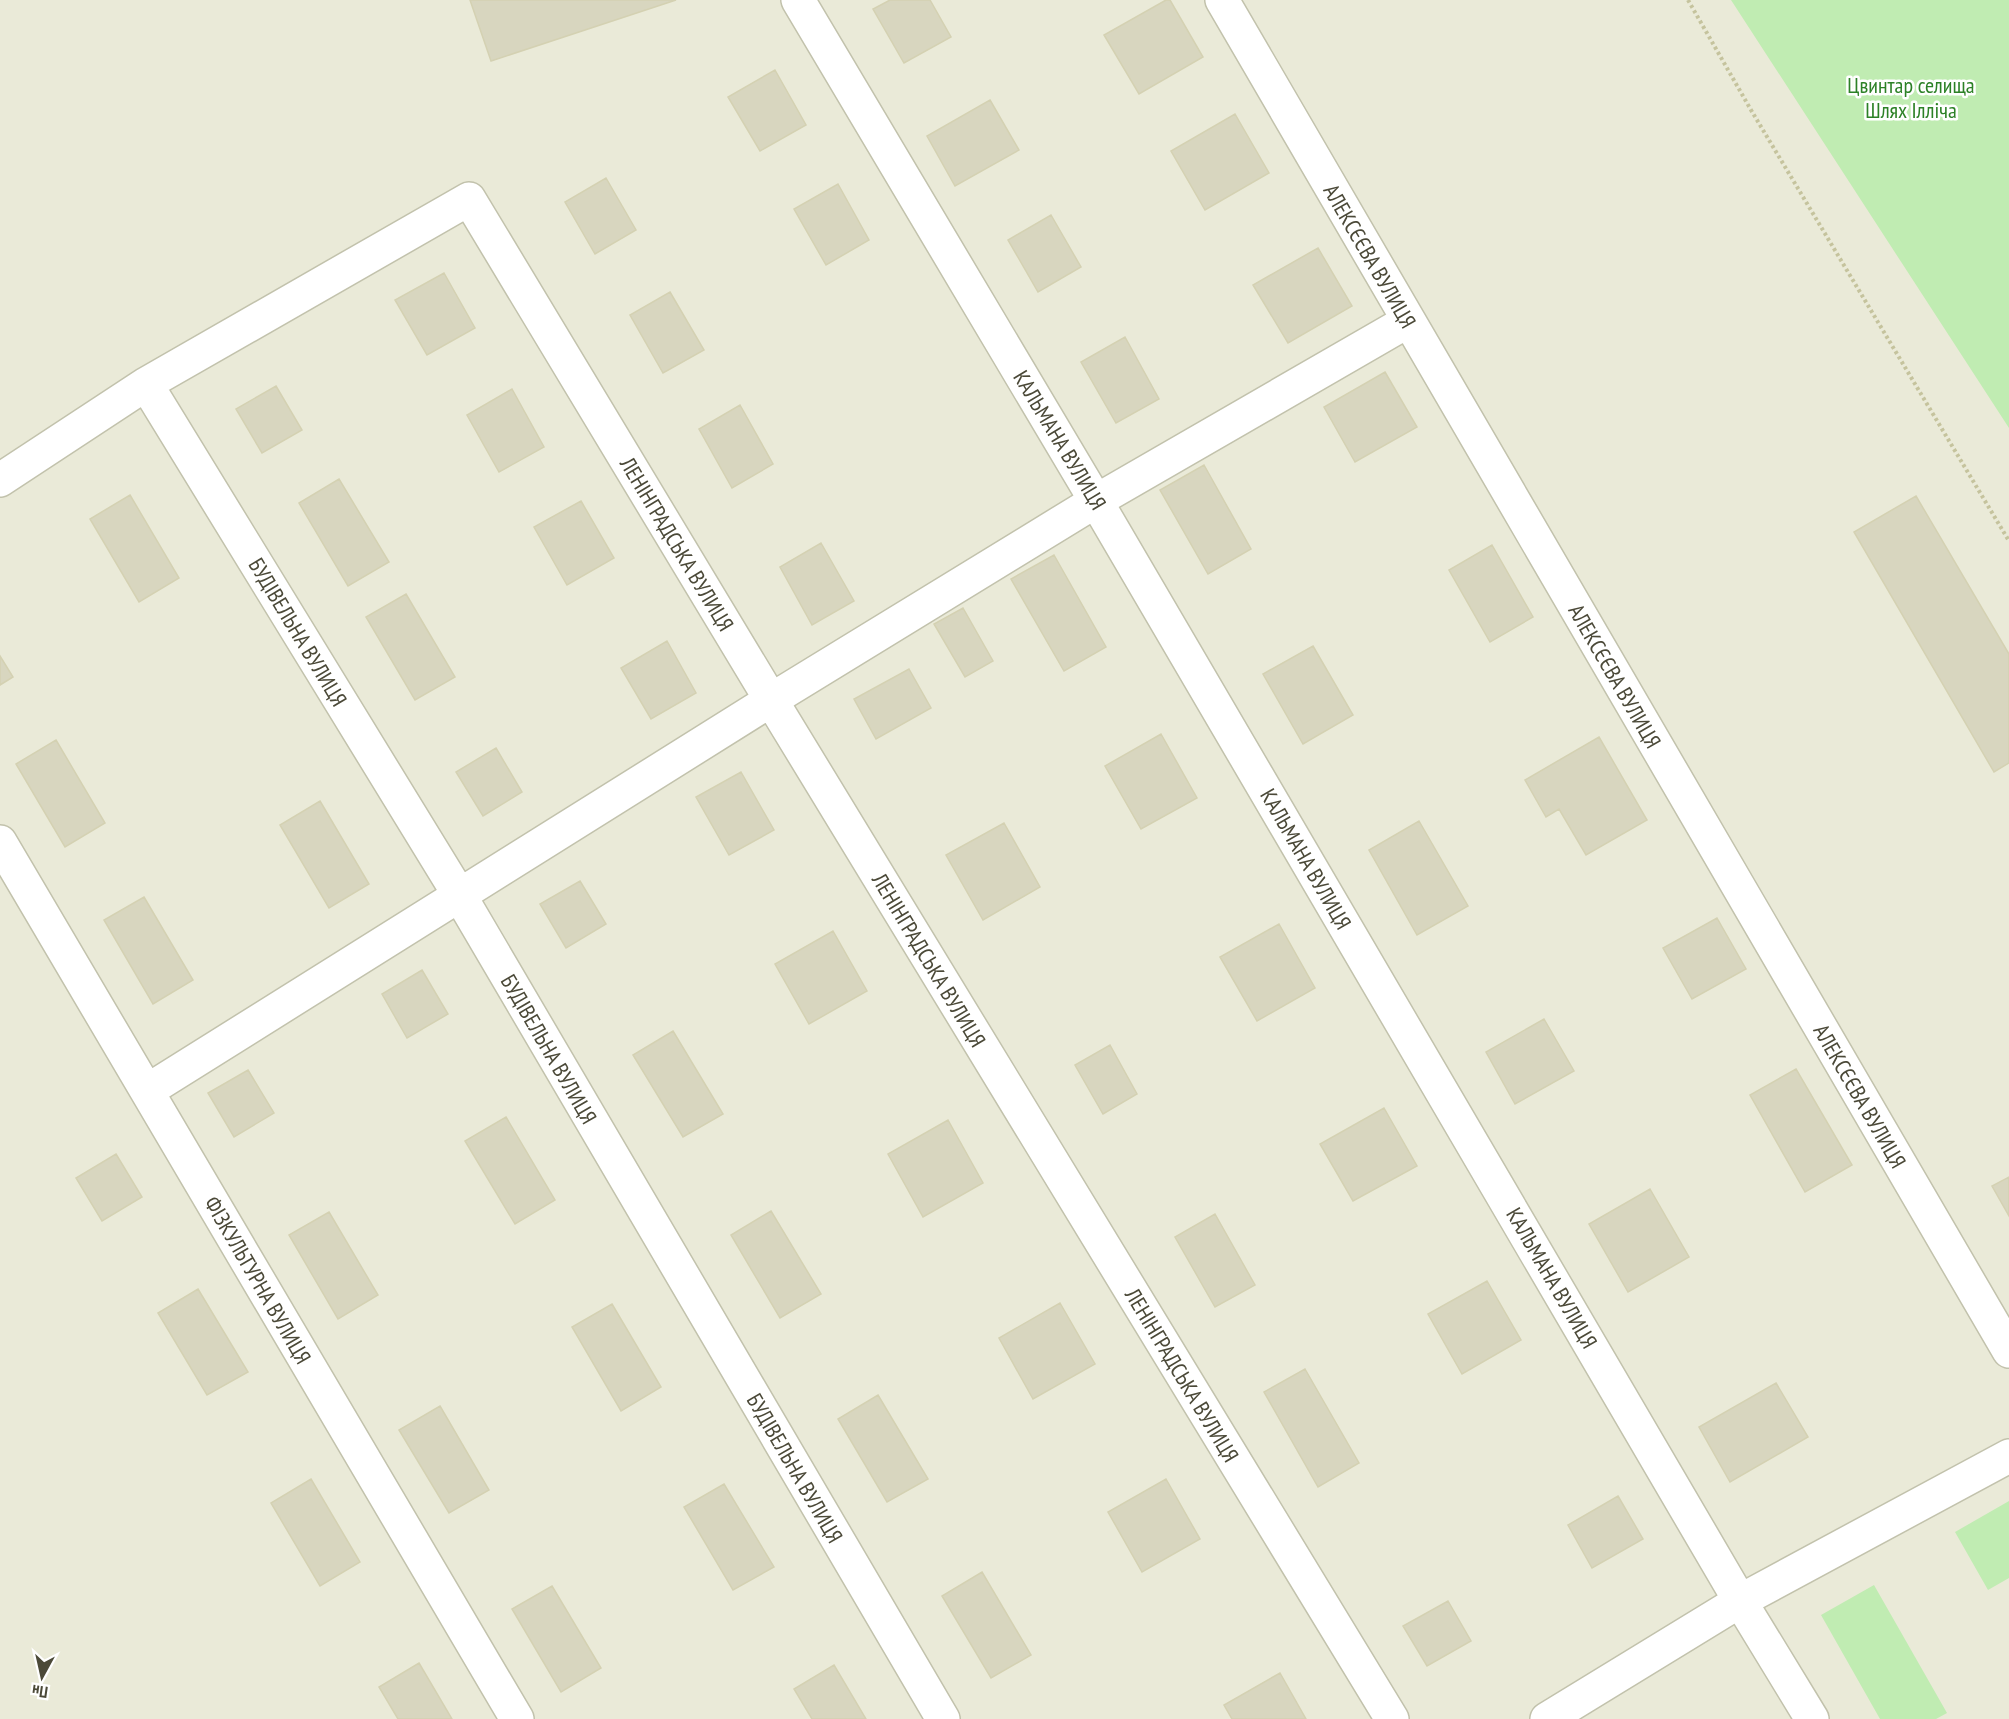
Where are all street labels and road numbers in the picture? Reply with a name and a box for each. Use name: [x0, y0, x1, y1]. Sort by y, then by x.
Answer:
street label: АЛЕКСЄЄВА ВУЛИЦЯ: [1318, 179, 1422, 333]
street label: КАЛЬМАНА ВУЛИЦЯ: [1007, 365, 1113, 515]
street label: ЛЕНІНГРАДСЬКА ВУЛИЦЯ: [613, 451, 740, 636]
street label: БУДІВЕЛЬНА ВУЛИЦЯ: [243, 553, 353, 711]
street label: АЛЕКСЄЄВА ВУЛИЦЯ: [1563, 599, 1667, 753]
street label: КАЛЬМАНА ВУЛИЦЯ: [1254, 784, 1358, 934]
street label: ЛЕНІНГРАДСЬКА ВУЛИЦЯ: [865, 867, 992, 1052]
street label: БУДІВЕЛЬНА ВУЛИЦЯ: [495, 969, 603, 1129]
street label: АЛЕКСЄЄВА ВУЛИЦЯ: [1808, 1019, 1912, 1173]
street label: ФIЗКУЛЬТУРНА ВУЛИЦЯ: [199, 1191, 317, 1369]
street label: КАЛЬМАНА ВУЛИЦЯ: [1500, 1203, 1604, 1353]
street label: ЛЕНІНГРАДСЬКА ВУЛИЦЯ: [1118, 1282, 1245, 1467]
street label: БУДІВЕЛЬНА ВУЛИЦЯ: [741, 1388, 849, 1548]

